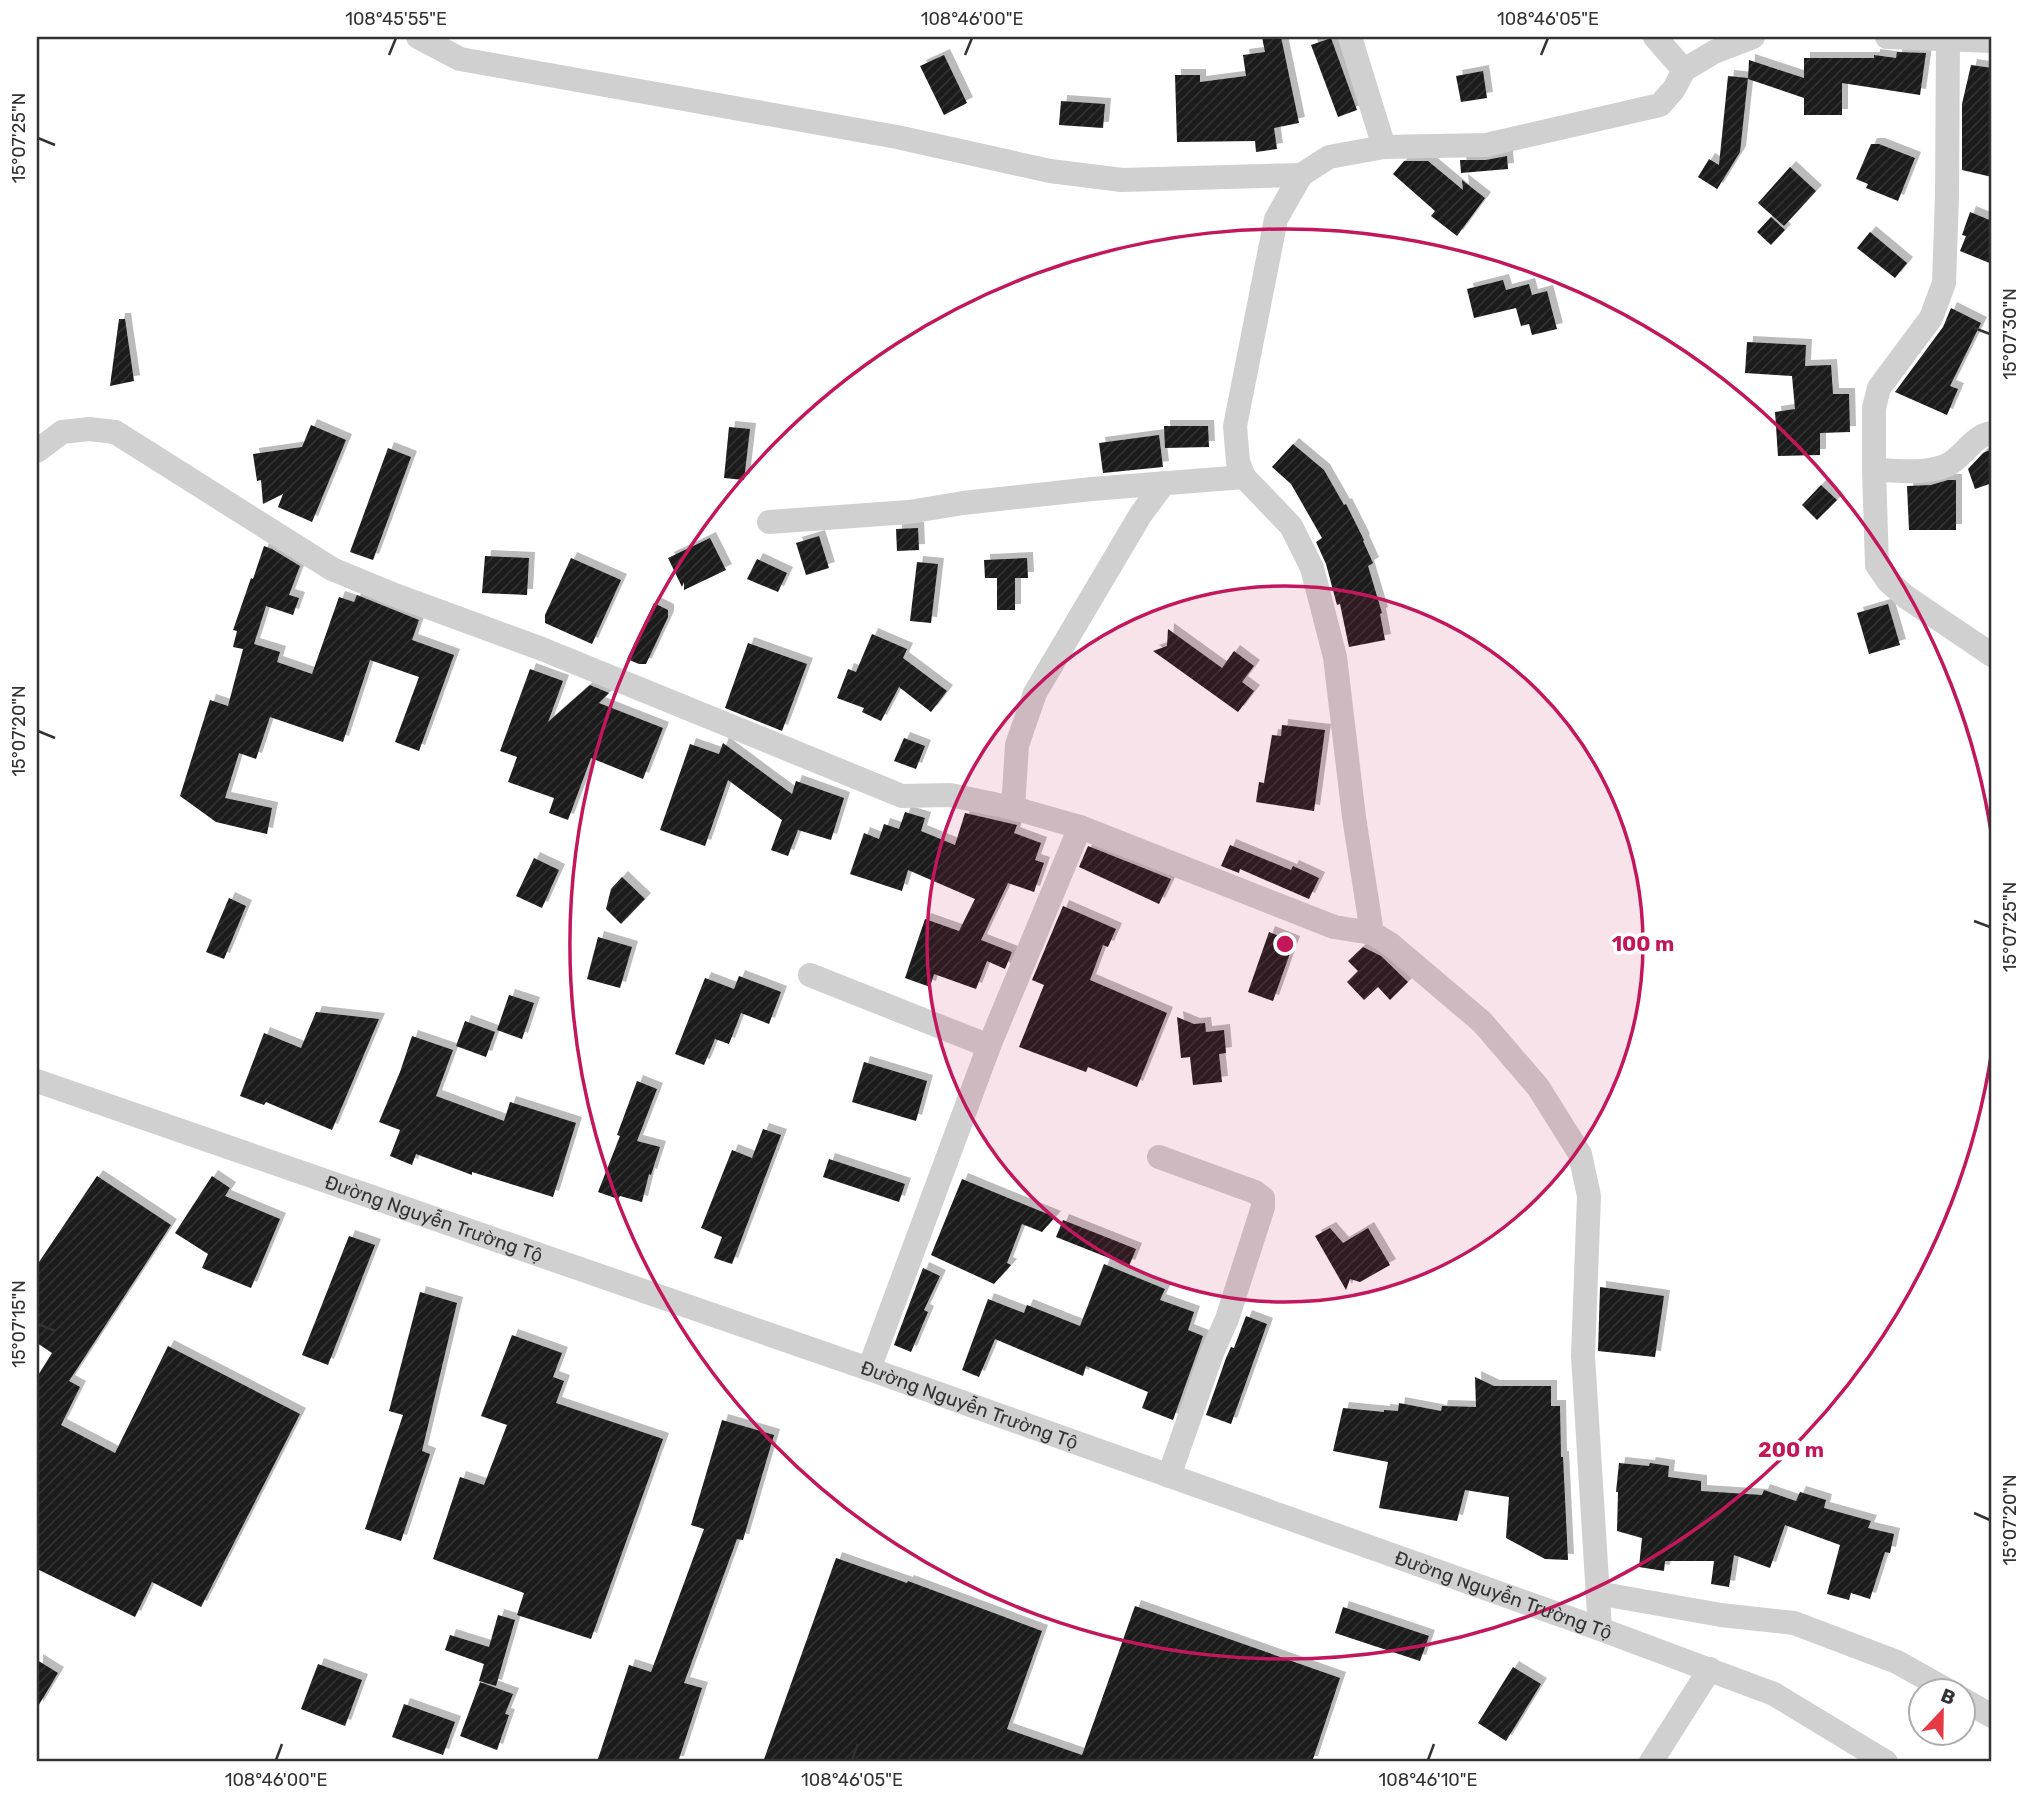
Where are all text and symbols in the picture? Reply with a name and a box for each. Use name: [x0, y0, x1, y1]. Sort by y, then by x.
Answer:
text: 108°45'55"E: [345, 8, 447, 30]
text: 108°46'00"E: [921, 8, 1023, 30]
text: 108°46'05"E: [1497, 8, 1599, 30]
text: 15°07'25"N: [8, 93, 30, 183]
text: 15°07'30"N: [1999, 288, 2021, 380]
text: 15°07'20"N: [8, 685, 30, 777]
text: 15°07'25"N: [1999, 882, 2021, 972]
text: 100 m: [1612, 931, 1674, 956]
centre of rings: [1273, 932, 1297, 956]
street label: Đường Nguyễn Trường Tộ: [322, 1170, 546, 1267]
text: 15°07'15"N: [8, 1280, 30, 1368]
street label: Đường Nguyễn Trường Tộ: [858, 1356, 1081, 1454]
text: 200 m: [1758, 1437, 1824, 1462]
text: 15°07'20"N: [1999, 1474, 2021, 1566]
street label: Đường Nguyễn Trường Tộ: [1392, 1546, 1615, 1644]
north arrow: [1906, 1676, 1976, 1746]
text: B: [1938, 1684, 1959, 1710]
text: 108°46'00"E: [225, 1769, 327, 1791]
text: 108°46'05"E: [801, 1769, 903, 1791]
text: 108°46'10"E: [1379, 1769, 1477, 1791]

